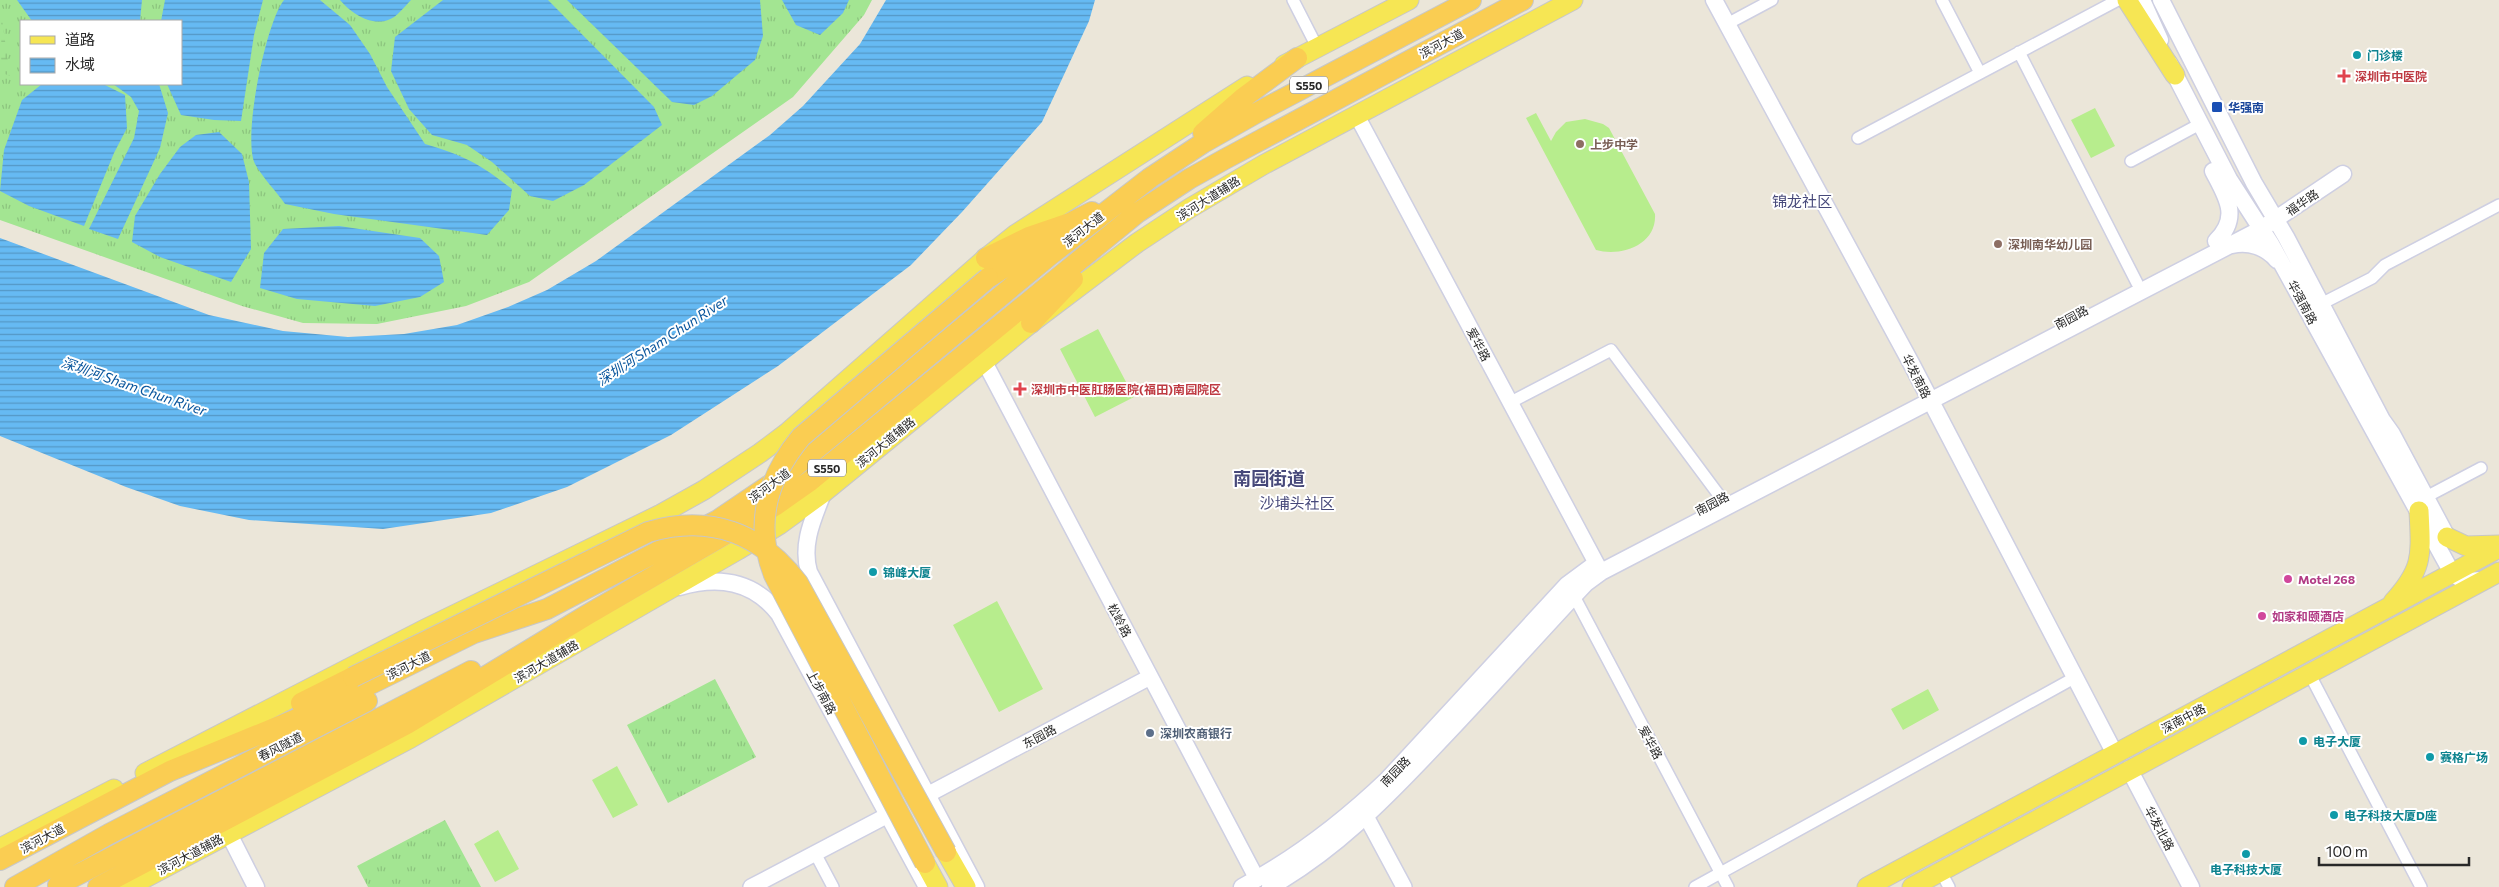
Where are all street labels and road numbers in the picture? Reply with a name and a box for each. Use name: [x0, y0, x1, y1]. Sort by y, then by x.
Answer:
street label: 滨河大道: [1417, 26, 1465, 60]
road number: S550: [1290, 76, 1328, 94]
street label: 滨河大道辅路: [1174, 173, 1242, 223]
street label: 福华路: [2283, 186, 2321, 218]
street label: 滨河大道: [1060, 209, 1106, 249]
street label: 华强南路: [2286, 278, 2320, 326]
street label: 南园路: [2052, 302, 2090, 332]
street label: 爱华路: [1464, 325, 1494, 363]
street label: 华发南路: [1900, 351, 1934, 401]
street label: 滨河大道辅路: [853, 414, 917, 470]
road number: S550: [808, 459, 846, 476]
street label: 滨河大道: [745, 465, 793, 505]
street label: 南园路: [1693, 489, 1731, 517]
street label: 松岭路: [1105, 601, 1135, 639]
street label: 滨河大道辅路: [511, 637, 581, 685]
street label: 滨河大道: [383, 648, 433, 682]
street label: 上步南路: [805, 668, 839, 716]
street label: 深南中路: [2159, 701, 2207, 735]
street label: 东园路: [1020, 721, 1058, 751]
street label: 爱华路: [1636, 723, 1666, 761]
street label: 春风隧道: [255, 729, 305, 763]
street label: 南园路: [1377, 753, 1413, 789]
street label: 华发北路: [2143, 804, 2177, 852]
street label: 滨河大道: [18, 821, 66, 855]
street label: 滨河大道辅路: [155, 831, 225, 877]

